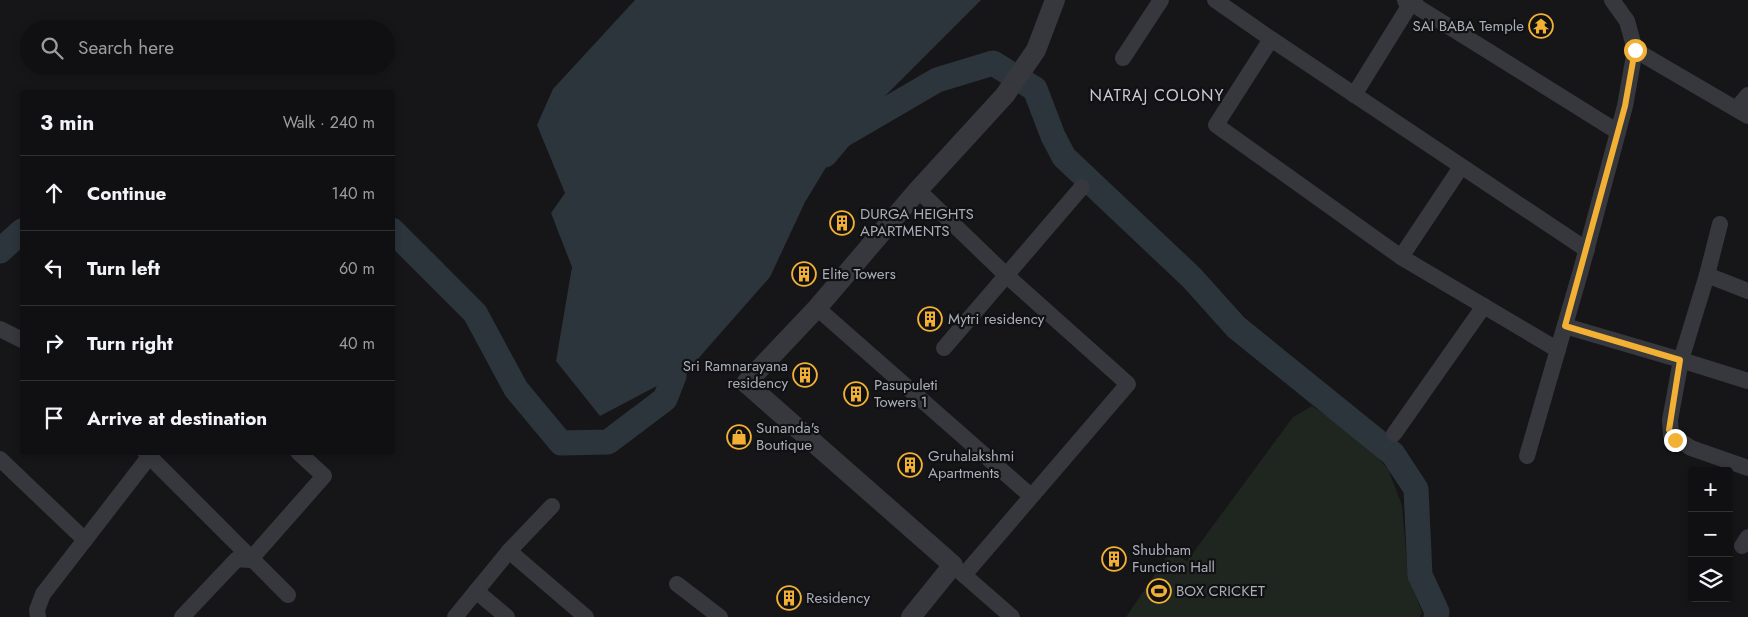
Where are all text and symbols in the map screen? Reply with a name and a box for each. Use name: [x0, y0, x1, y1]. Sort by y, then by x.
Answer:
temple icon: SAI BABA Temple: [1528, 13, 1554, 39]
place label: SAI BABA Temple: [1412, 15, 1524, 37]
search box: [20, 20, 395, 75]
icon: search: [38, 34, 66, 62]
text: Search here: [78, 34, 174, 61]
route start: [1624, 39, 1647, 62]
district label: NATRAJ COLONY: [1090, 84, 1224, 107]
text: 3 min: [40, 108, 94, 138]
text: Walk · 240 m: [283, 111, 375, 134]
icon: ahead: [40, 179, 68, 207]
text: Continue: [87, 180, 166, 207]
text: 140 m: [332, 182, 375, 205]
place label: DURGA HEIGHTS APARTMENTS: [860, 203, 974, 242]
building icon: DURGA HEIGHTS APARTMENTS: [829, 210, 855, 236]
icon: left: [40, 254, 68, 282]
text: Turn left: [87, 255, 160, 282]
text: 60 m: [339, 257, 375, 280]
building icon: Elite Towers: [791, 261, 817, 287]
place label: Elite Towers: [822, 263, 896, 285]
building icon: Mytri residency: [917, 306, 943, 332]
place label: Mytri residency: [948, 308, 1045, 330]
icon: right: [40, 329, 68, 357]
text: Turn right: [87, 330, 173, 357]
text: 40 m: [339, 332, 375, 355]
place label: Sri Ramnarayana residency: [683, 355, 788, 394]
building icon: Sri Ramnarayana residency: [792, 362, 818, 388]
place label: Pasupuleti Towers 1: [874, 374, 938, 413]
building icon: Pasupuleti Towers 1: [843, 381, 869, 407]
icon: arrive: [40, 404, 68, 432]
text: Arrive at destination: [87, 405, 267, 432]
place label: Sunanda's Boutique: [756, 417, 819, 456]
shop icon: Sunanda's Boutique: [726, 424, 752, 450]
route end: [1664, 429, 1687, 452]
place label: Gruhalakshmi Apartments: [928, 445, 1015, 484]
building icon: Gruhalakshmi Apartments: [897, 452, 923, 478]
map controls: [1688, 467, 1733, 602]
button: +: [1688, 467, 1733, 512]
button: −: [1688, 512, 1733, 557]
place label: Shubham Function Hall: [1132, 539, 1215, 578]
building icon: Shubham Function Hall: [1101, 546, 1127, 572]
button: layers: [1688, 557, 1733, 602]
sports icon: BOX CRICKET: [1146, 578, 1172, 604]
place label: BOX CRICKET: [1176, 580, 1265, 602]
building icon: Residency: [776, 585, 802, 611]
place label: Residency: [806, 587, 870, 609]

